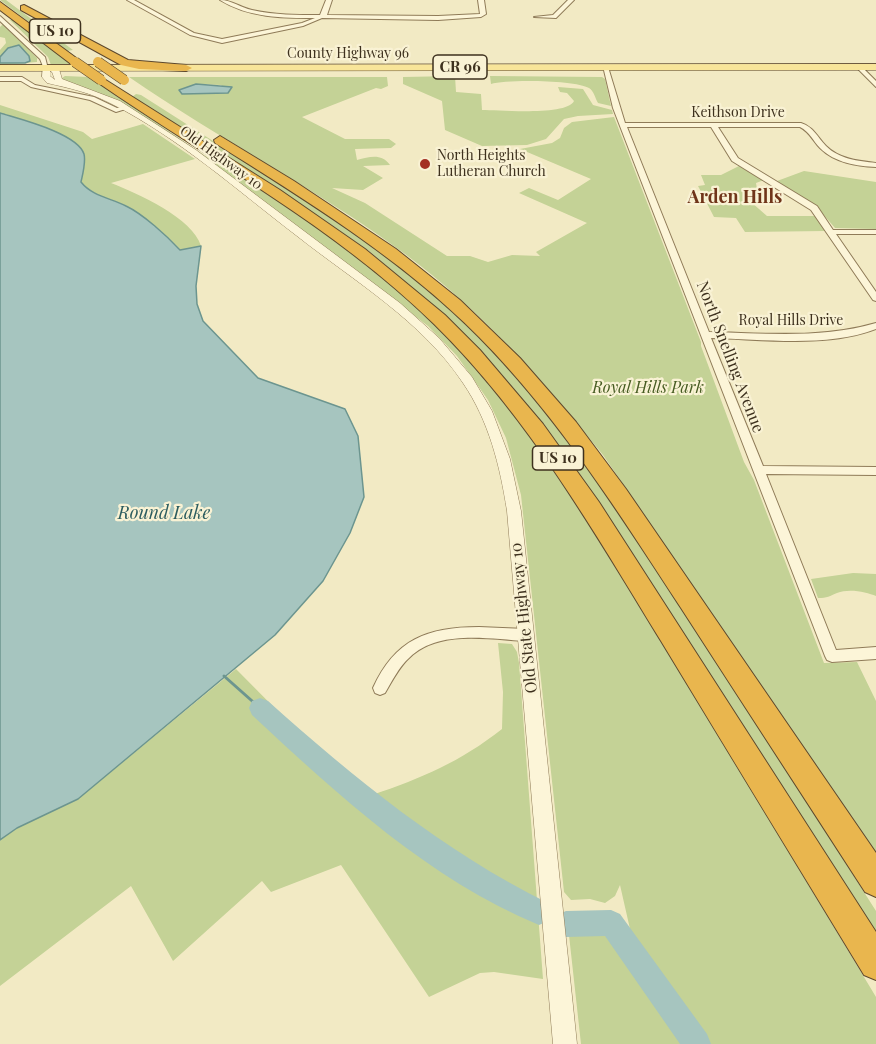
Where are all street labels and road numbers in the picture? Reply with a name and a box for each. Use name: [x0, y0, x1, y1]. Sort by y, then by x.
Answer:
road number: US 10: [29, 19, 80, 43]
street label: County Highway 96: [287, 46, 409, 62]
road number: CR 96: [433, 55, 487, 79]
street label: Keithson Drive: [691, 105, 785, 121]
street label: Old Highway 10: [177, 123, 265, 193]
street label: North Snelling Avenue: [692, 279, 768, 435]
street label: Royal Hills Drive: [739, 313, 843, 329]
road number: US 10: [532, 446, 584, 470]
street label: Old State Highway 10: [507, 542, 541, 694]

